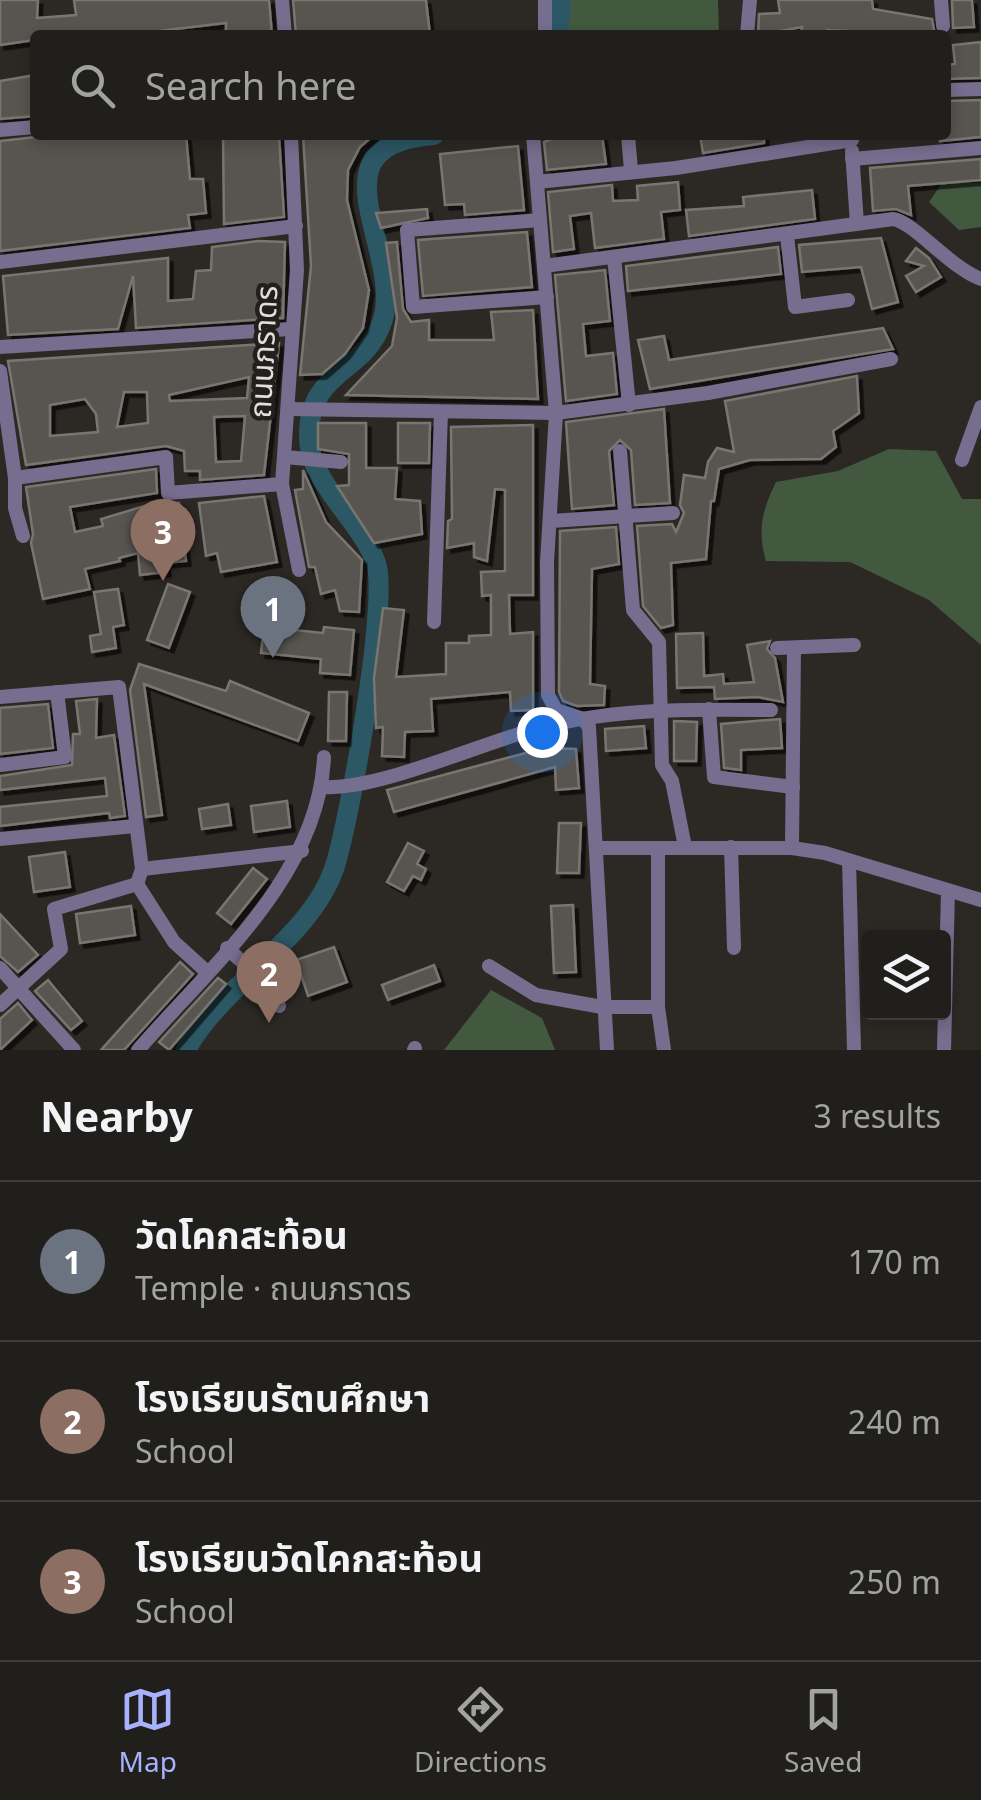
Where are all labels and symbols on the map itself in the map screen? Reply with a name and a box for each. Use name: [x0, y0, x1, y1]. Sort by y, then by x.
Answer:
street label: ถนนภราดร: [239, 285, 286, 419]
pin: 3: [130, 498, 196, 581]
pin: 1: [240, 576, 306, 658]
your location: [517, 707, 568, 758]
pin: 2: [236, 940, 302, 1023]

